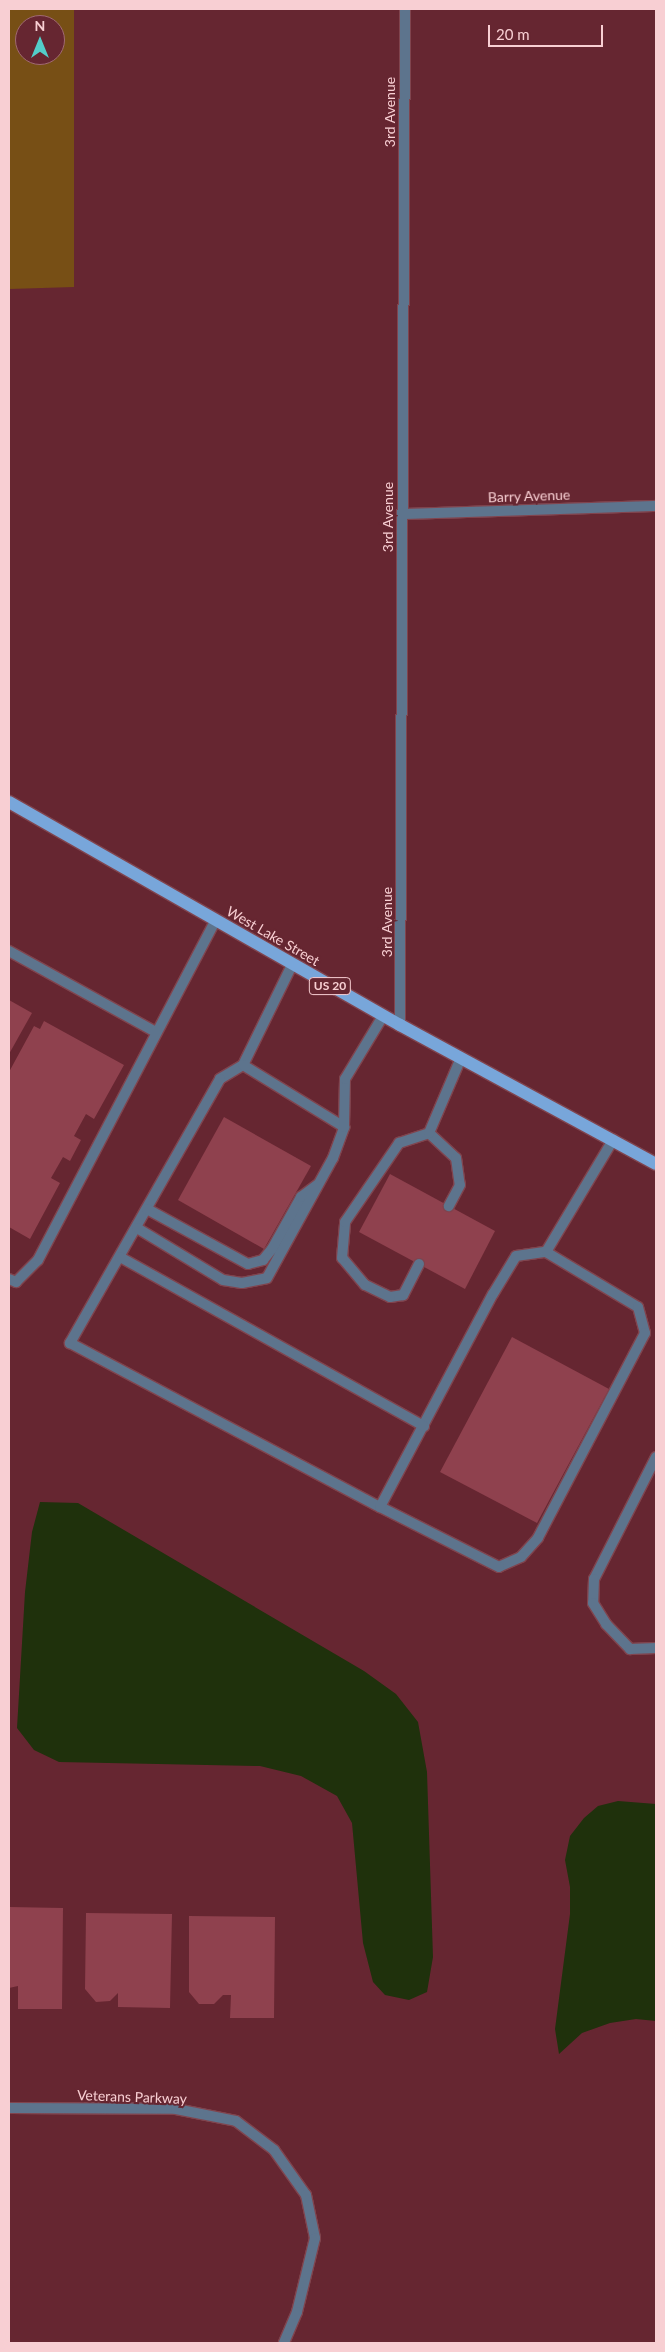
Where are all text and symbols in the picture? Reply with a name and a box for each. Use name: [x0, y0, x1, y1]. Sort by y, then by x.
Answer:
north arrow: [15, 15, 65, 65]
scale bar: [490, 15, 605, 47]
text: N: [35, 17, 45, 34]
text: 20 m: [496, 25, 530, 43]
street label: 3rd Avenue: [382, 77, 398, 147]
street label: 3rd Avenue: [380, 482, 396, 552]
street label: Barry Avenue: [487, 486, 571, 506]
street label: 3rd Avenue: [379, 887, 395, 957]
street label: West Lake Street: [224, 903, 322, 969]
road number: US 20: [309, 976, 351, 996]
street label: Veterans Parkway: [77, 2087, 187, 2107]

